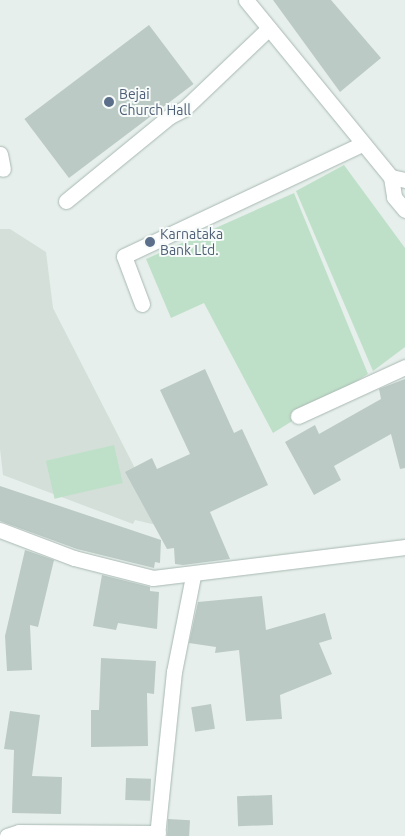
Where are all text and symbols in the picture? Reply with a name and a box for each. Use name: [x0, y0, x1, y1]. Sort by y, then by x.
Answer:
place label: Bejai Church Hall: [119, 86, 191, 118]
marker: Bejai Church Hall: [103, 96, 115, 108]
place label: Karnataka Bank Ltd.: [160, 226, 223, 258]
marker: Karnataka Bank Ltd.: [144, 236, 156, 248]

